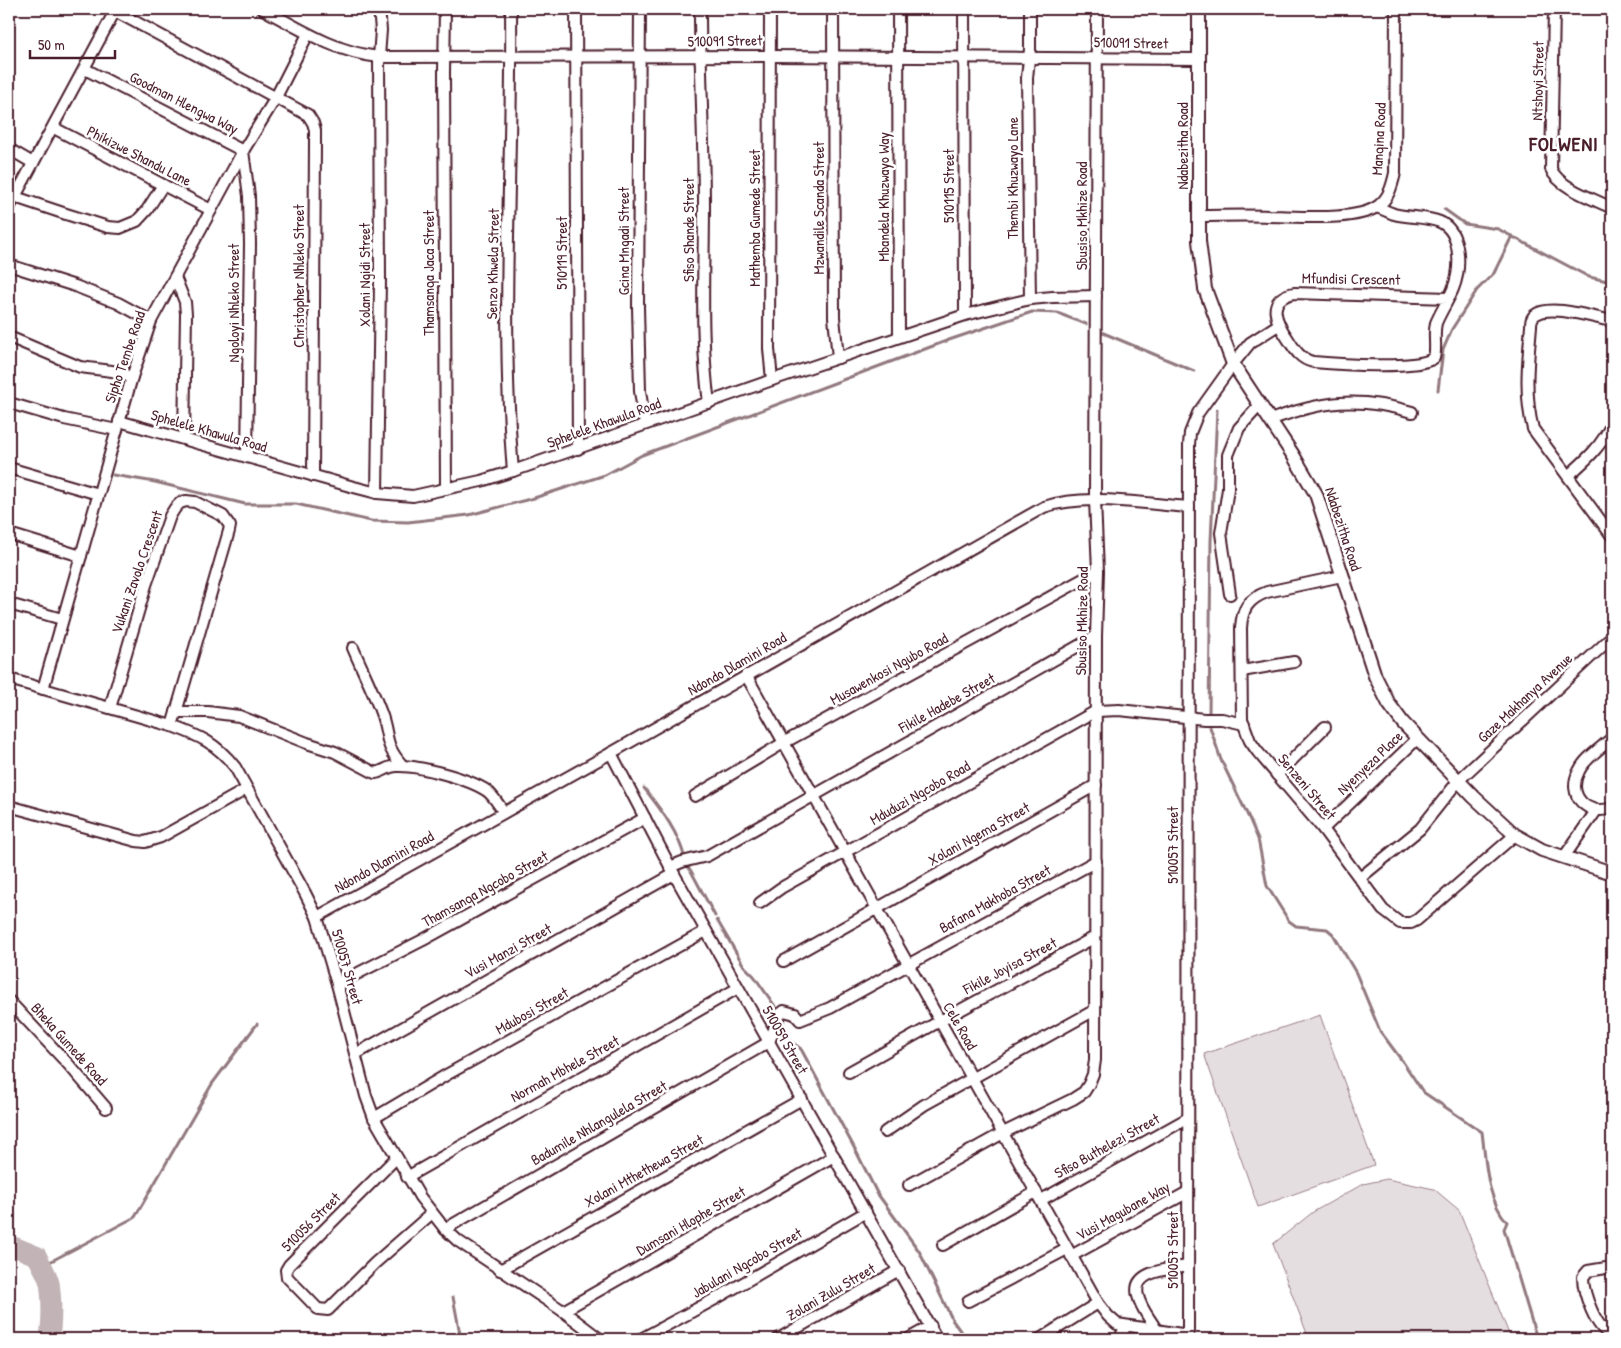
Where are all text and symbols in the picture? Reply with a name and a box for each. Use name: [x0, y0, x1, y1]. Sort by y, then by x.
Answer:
scale bar: [30, 28, 115, 60]
street label: 510091 Street: [688, 29, 763, 52]
street label: 510091 Street: [1094, 31, 1169, 54]
text: 50 m: [38, 34, 65, 55]
street label: Ntshoyi Street: [1526, 40, 1549, 121]
street label: Goodman Hlengwa Way: [126, 66, 242, 139]
street label: Ndabezitha Road: [1172, 102, 1193, 190]
street label: Manqina Road: [1366, 102, 1391, 176]
street label: Thembi Khuzwayo Lane: [1002, 117, 1023, 239]
street label: Phikizwe Shandu Lane: [83, 120, 195, 191]
district label: FOLWENI: [1528, 130, 1599, 157]
street label: Mbandela Khuzwayo Way: [873, 132, 894, 262]
street label: Mzwandile Scanda Street: [808, 141, 829, 275]
street label: Mathemba Gumede Street: [744, 148, 765, 287]
street label: 510115 Street: [938, 148, 959, 223]
street label: Sbusiso Mkhize Road: [1071, 162, 1092, 270]
street label: Sfiso Shande Street: [678, 177, 699, 282]
street label: Gcina Mngadi Street: [613, 186, 634, 295]
street label: Christopher Nhleko Street: [288, 203, 309, 348]
street label: Senzo Khwela Street: [481, 208, 504, 320]
street label: Thamsanqa Jaca Street: [418, 209, 439, 336]
street label: 510119 Street: [551, 216, 572, 290]
street label: Xolani Ngidi Street: [354, 222, 375, 327]
street label: Ngoloyi Nhleko Street: [223, 243, 244, 362]
street label: Mfundisi Crescent: [1302, 267, 1401, 290]
street label: Sipho Tembe Road: [99, 308, 150, 406]
street label: Sphelele Khawula Road: [544, 392, 664, 453]
street label: Sphelele Khawula Road: [149, 404, 270, 457]
street label: Ndabezitha Road: [1320, 484, 1367, 574]
street label: Vukani Zavolo Crescent: [106, 507, 168, 636]
street label: Sbusiso Mkhize Road: [1070, 566, 1093, 676]
street label: Ndondo Dlamini Road: [684, 627, 790, 700]
street label: Musawenkosi Ngubo Road: [826, 627, 952, 710]
street label: Gaze Makhanya Avenue: [1473, 648, 1577, 747]
street label: Fikile Hadebe Street: [894, 667, 999, 738]
street label: Nyenyeza Place: [1332, 726, 1407, 799]
street label: Senzeni Street: [1273, 749, 1342, 825]
street label: Mduduzi Ngcobo Road: [866, 755, 974, 830]
street label: Xolani Ngema Street: [924, 796, 1034, 870]
street label: 510057 Street: [1162, 805, 1183, 884]
street label: Ndondo Dlamini Road: [330, 825, 437, 898]
street label: Thamsanqa Ngcobo Street: [418, 845, 552, 932]
street label: Bafana Makhoba Street: [935, 859, 1055, 938]
street label: Vusi Manzi Street: [460, 918, 556, 983]
street label: 510057 Street: [327, 927, 368, 1008]
street label: Fikile Joyisa Street: [958, 932, 1061, 1000]
street label: Mdubosi Street: [491, 981, 573, 1039]
street label: Bheka Gumede Road: [27, 998, 112, 1090]
street label: Cele Road: [938, 998, 983, 1054]
street label: 510059 Street: [757, 1002, 814, 1078]
street label: Normah Mbhele Street: [507, 1030, 624, 1107]
street label: Badumile Nhlangulela Street: [527, 1075, 671, 1170]
street label: Sfiso Buthelezi Street: [1050, 1108, 1164, 1183]
street label: Xolani Mthethewa Street: [580, 1129, 708, 1212]
street label: Vusi Magubane Way: [1072, 1176, 1173, 1245]
street label: Dumsani Hlophe Street: [632, 1180, 750, 1260]
street label: 510056 Street: [276, 1187, 346, 1256]
street label: 510057 Street: [1162, 1210, 1183, 1289]
street label: Jabulani Ngcobo Street: [688, 1222, 807, 1303]
street label: Zolani Zulu Street: [783, 1257, 880, 1325]

